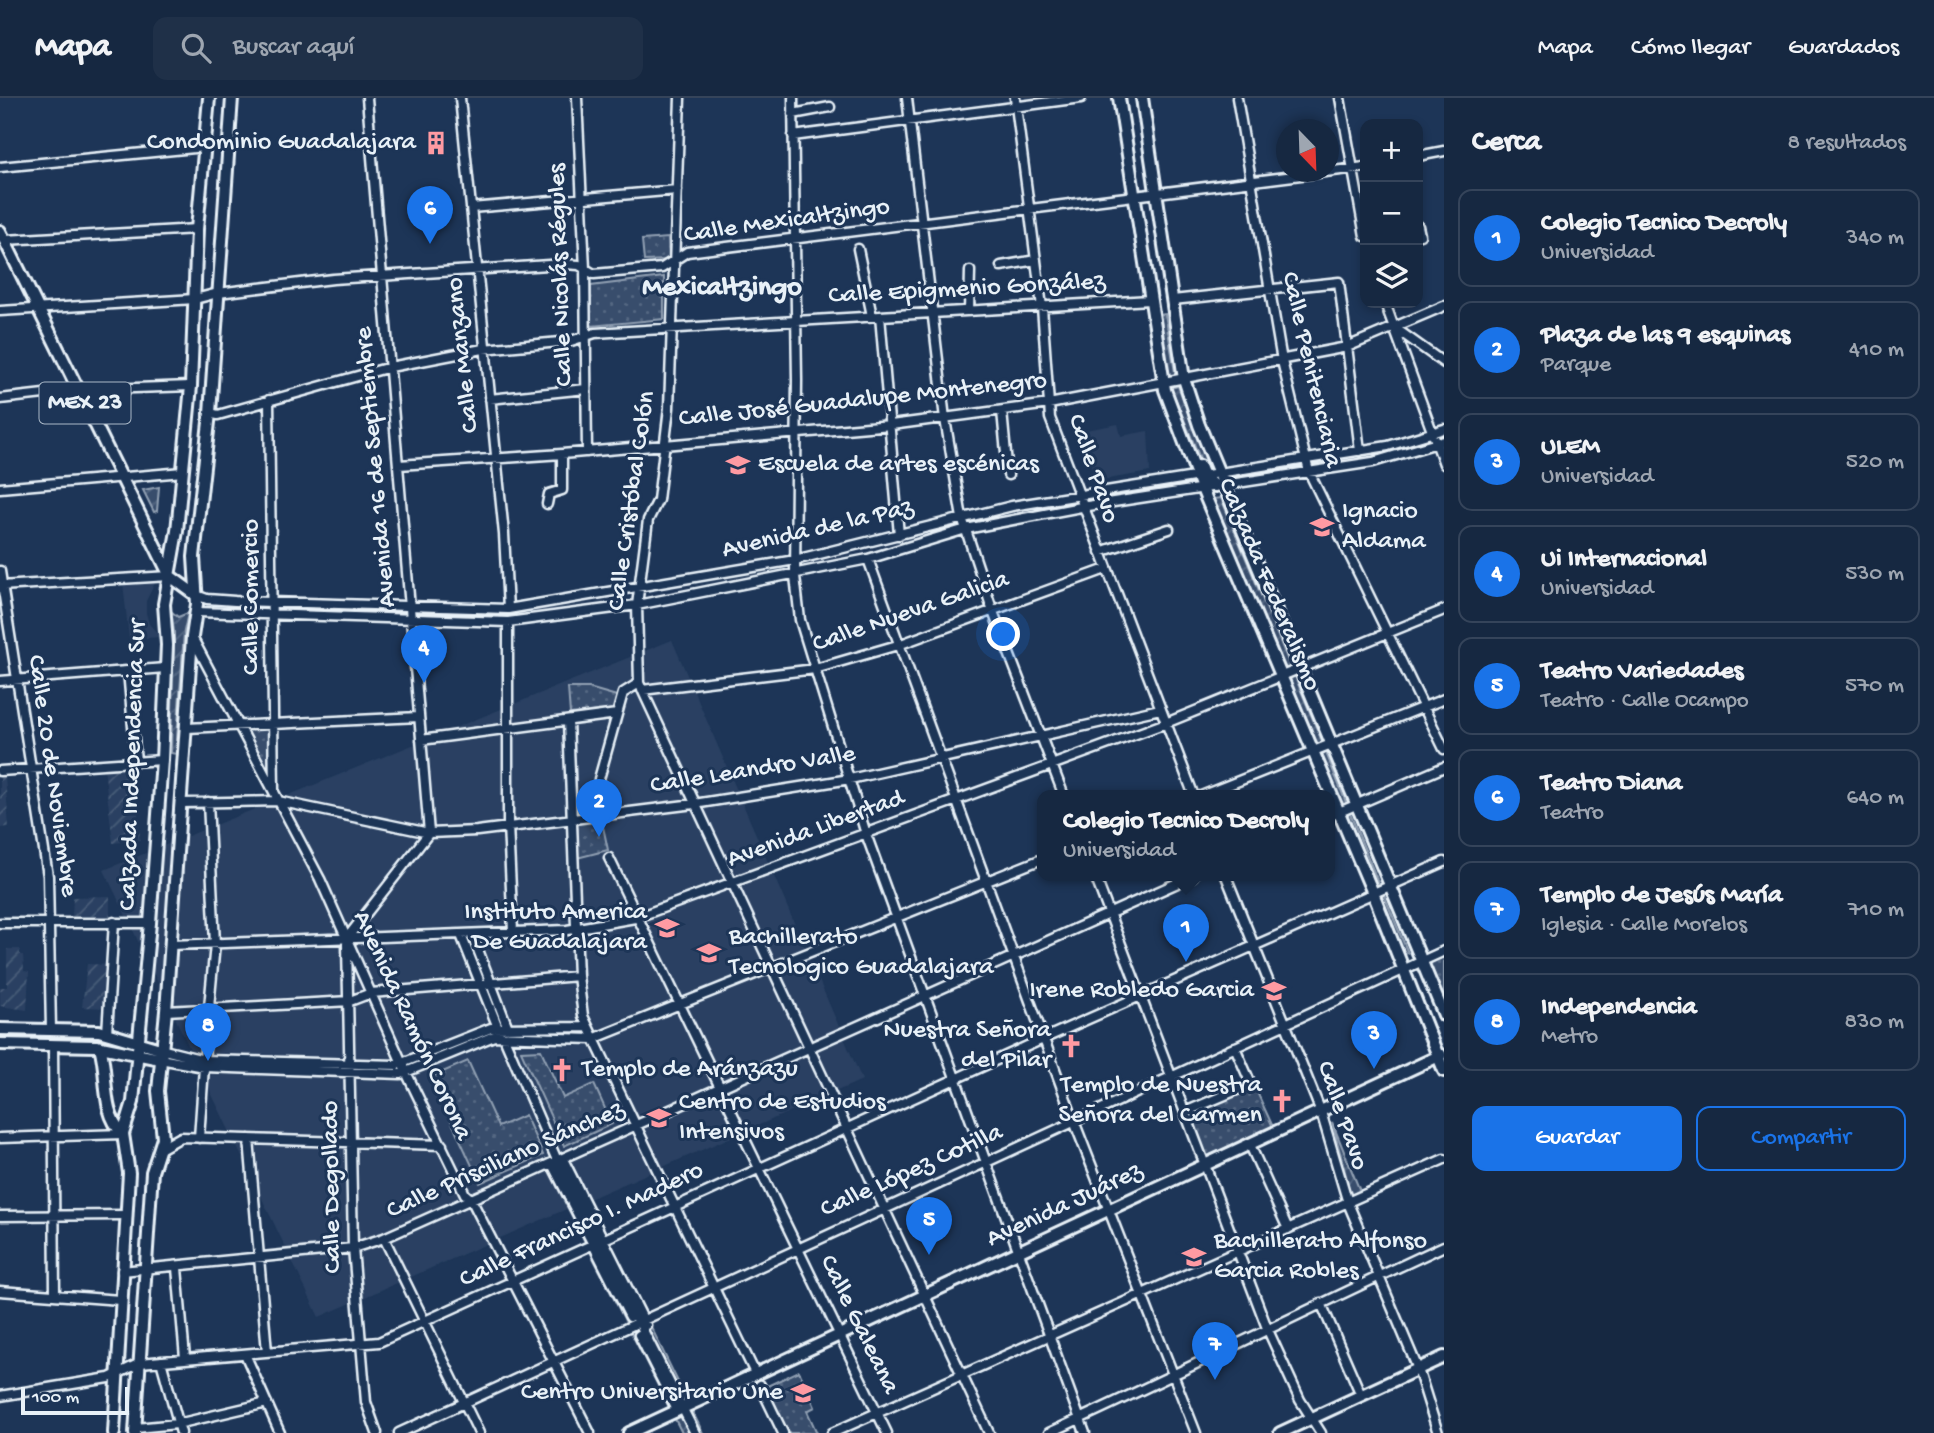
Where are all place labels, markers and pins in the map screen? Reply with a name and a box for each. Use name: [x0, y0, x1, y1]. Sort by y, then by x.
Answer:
place label: Condominio Guadalajara: [147, 128, 418, 159]
building icon: Condominio Guadalajara: [422, 129, 450, 157]
pin: 6: [407, 186, 453, 244]
place label: Escuela de artes escénicas: [758, 450, 1040, 481]
school or university icon: Escuela de artes escénicas: [724, 451, 752, 479]
place label: Ignacio Aldama: [1342, 497, 1427, 558]
school or university icon: Ignacio Aldama: [1308, 513, 1336, 541]
pin: 4: [401, 625, 447, 683]
pin: 2: [576, 779, 622, 837]
place label: Instituto America De Guadalajara: [464, 898, 649, 959]
pin: 1: [1163, 904, 1209, 962]
school or university icon: Instituto America De Guadalajara: [653, 914, 681, 942]
place label: Bachillerato Tecnologico Guadalajara: [727, 923, 995, 984]
school or university icon: Bachillerato Tecnologico Guadalajara: [695, 939, 723, 967]
place label: Irene Robledo Garcia: [1029, 976, 1256, 1007]
school or university icon: Irene Robledo Garcia: [1260, 977, 1288, 1005]
pin: 8: [185, 1003, 231, 1061]
pin: 3: [1351, 1011, 1397, 1069]
place label: Nuestra Señora del Pilar: [883, 1016, 1054, 1077]
church icon: Nuestra Señora del Pilar: [1057, 1032, 1085, 1060]
place label: Templo de Aránzazu: [580, 1055, 798, 1086]
church icon: Templo de Aránzazu: [548, 1056, 576, 1084]
place label: Templo de Nuestra Señora del Carmen: [1058, 1071, 1264, 1132]
church icon: Templo de Nuestra Señora del Carmen: [1268, 1087, 1296, 1115]
place label: Centro de Estudios Intensivos: [679, 1088, 887, 1149]
school or university icon: Centro de Estudios Intensivos: [645, 1104, 673, 1132]
pin: 5: [906, 1197, 952, 1255]
place label: Bachillerato Alfonso Garcia Robles: [1213, 1227, 1427, 1288]
school or university icon: Bachillerato Alfonso Garcia Robles: [1180, 1243, 1208, 1271]
pin: 7: [1192, 1322, 1238, 1380]
place label: Centro Universitario Une: [521, 1378, 784, 1409]
school or university icon: Centro Universitario Une: [789, 1379, 817, 1407]

